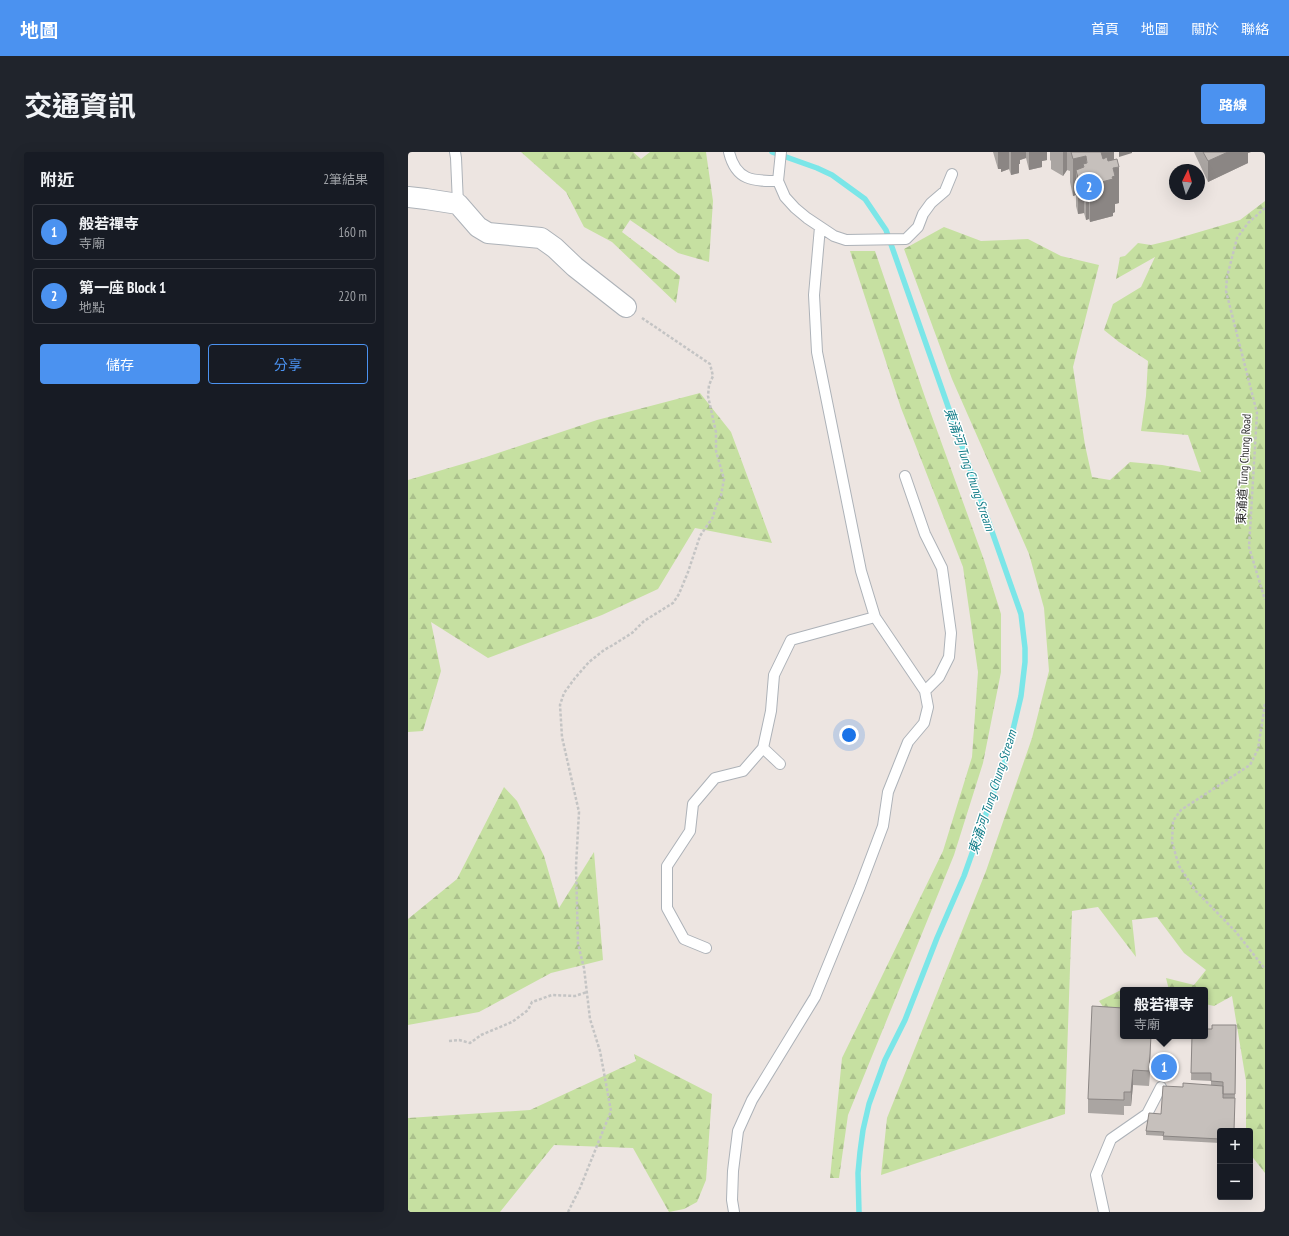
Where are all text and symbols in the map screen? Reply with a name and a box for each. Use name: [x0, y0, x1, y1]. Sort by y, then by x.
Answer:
text: 地圖: [20, 18, 58, 42]
text: 首頁: [1091, 20, 1119, 38]
text: 地圖: [1141, 20, 1169, 38]
text: 關於: [1191, 20, 1219, 38]
text: 聯絡: [1241, 20, 1269, 38]
button: 路線: [1201, 84, 1265, 124]
text: 交通資訊: [24, 87, 136, 124]
north arrow: [1169, 164, 1205, 200]
text: 附近: [40, 169, 74, 191]
text: 2筆結果: [323, 171, 368, 188]
pin: 2: [1076, 172, 1102, 202]
text: 般若禪寺: [79, 214, 139, 233]
text: 1: [51, 224, 57, 241]
text: 160 m: [338, 224, 367, 241]
text: 寺廟: [79, 235, 105, 252]
text: 第一座 Block 1: [79, 278, 166, 297]
text: 2: [51, 288, 57, 305]
text: 220 m: [338, 288, 367, 305]
text: 地點: [79, 299, 105, 316]
button: 儲存: [40, 344, 200, 384]
button: 分享: [208, 344, 368, 384]
water label: 東涌河 Tung Chung Stream: [940, 405, 999, 535]
street label: 東涌道 Tung Chung Road: [1233, 413, 1254, 525]
your location: [839, 725, 859, 745]
water label: 東涌河 Tung Chung Stream: [964, 727, 1021, 856]
popup: [1120, 987, 1208, 1039]
text: 般若禪寺: [1134, 995, 1194, 1014]
text: 寺廟: [1134, 1016, 1160, 1033]
pin: 1: [1151, 1052, 1177, 1082]
map controls: [1217, 1128, 1253, 1200]
button: +: [1217, 1128, 1253, 1164]
button: −: [1217, 1164, 1253, 1200]

